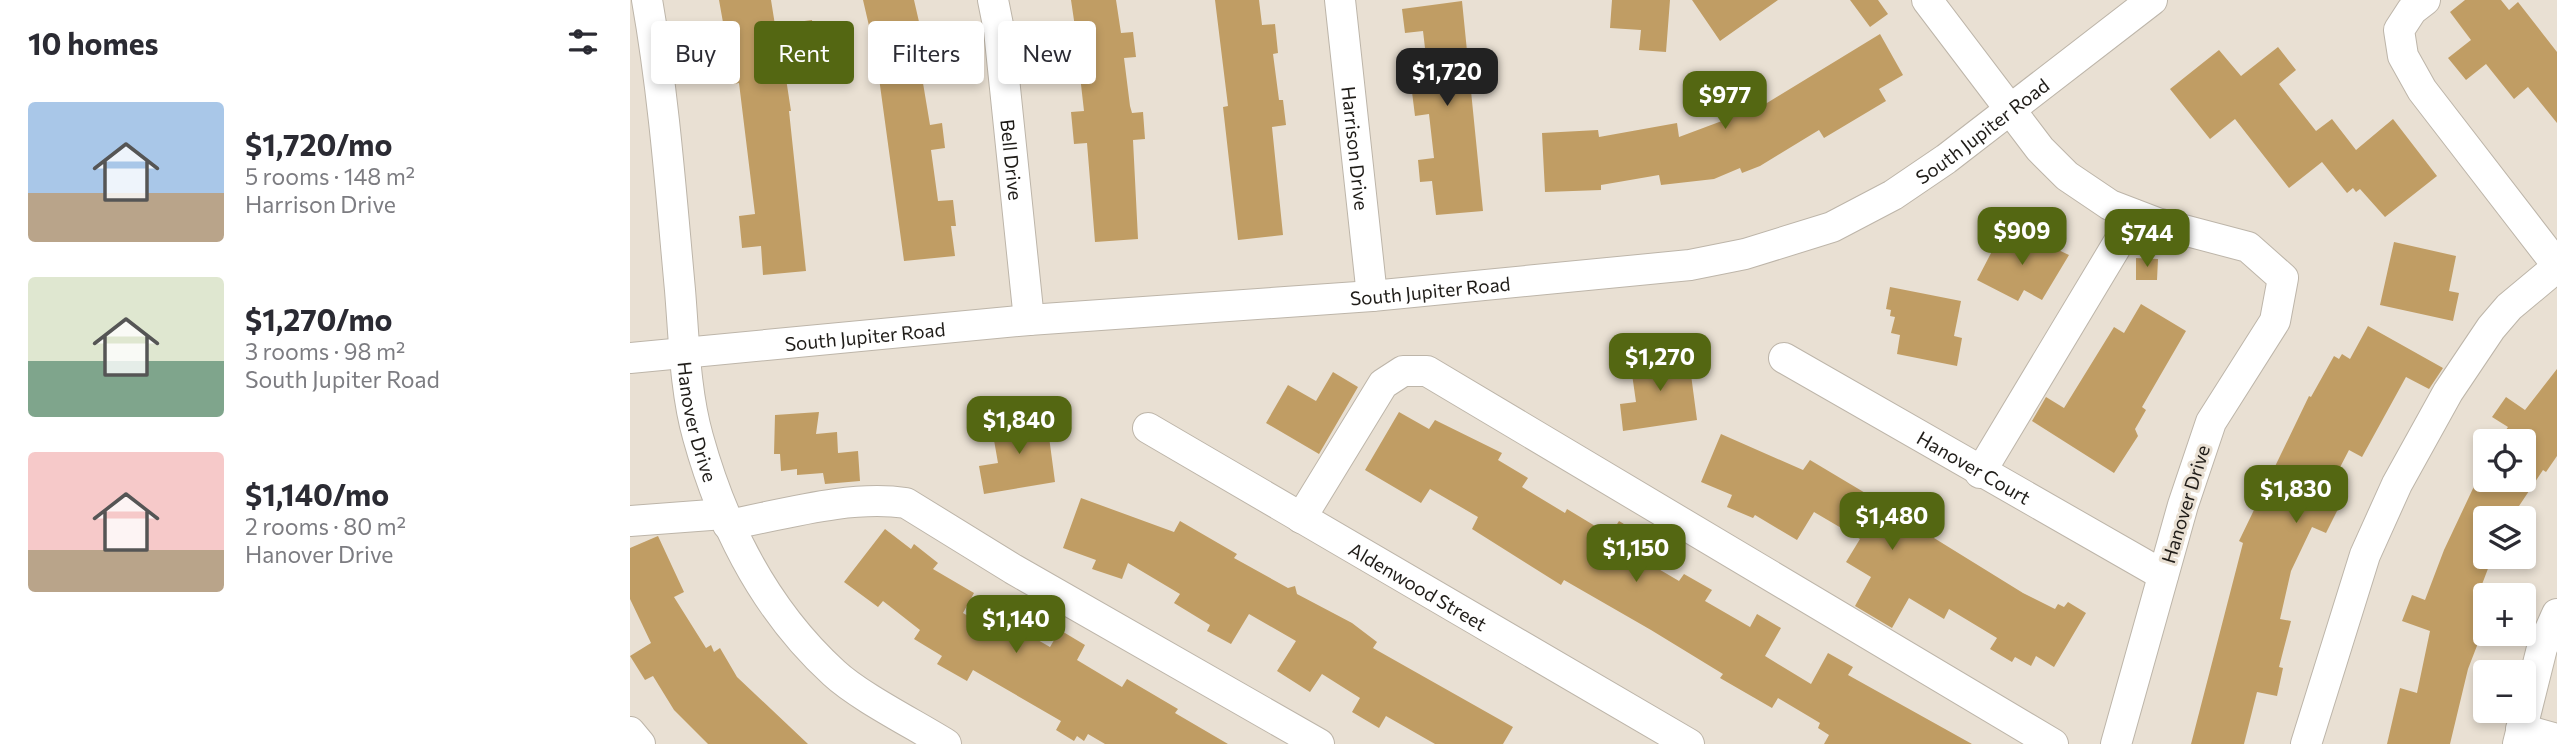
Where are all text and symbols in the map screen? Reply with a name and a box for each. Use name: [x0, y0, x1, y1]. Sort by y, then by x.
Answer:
chip: Buy: [651, 21, 740, 84]
chip: Rent: [754, 21, 854, 84]
chip: Filters: [868, 21, 984, 84]
chip: New: [998, 21, 1096, 84]
icon: filters: [564, 23, 602, 61]
text: 10 homes: [28, 24, 158, 61]
pin: $1,720: [1390, 48, 1504, 108]
text: $1,720: [1412, 57, 1482, 85]
pin: $977: [1684, 72, 1766, 131]
street label: South Jupiter Road: [1911, 73, 2053, 188]
text: $977: [1699, 80, 1751, 108]
street label: Harrison Drive: [1338, 85, 1374, 211]
street label: Bell Drive: [997, 118, 1028, 201]
text: $1,720/mo: [245, 125, 392, 162]
icon: home: [84, 130, 168, 214]
text: 5 rooms · 148 m²: [245, 162, 415, 190]
text: Harrison Drive: [245, 190, 396, 218]
pin: $909: [1981, 208, 2063, 267]
pin: $744: [2106, 210, 2188, 269]
text: $909: [1994, 216, 2050, 244]
text: $744: [2121, 218, 2173, 246]
street label: South Jupiter Road: [1349, 271, 1511, 309]
text: $1,270/mo: [245, 300, 393, 337]
icon: home: [84, 305, 168, 389]
street label: South Jupiter Road: [784, 317, 946, 355]
pin: $1,270: [1603, 334, 1717, 393]
text: 3 rooms · 98 m²: [245, 337, 405, 365]
text: $1,270: [1625, 342, 1695, 370]
street label: Hanover Drive: [674, 360, 723, 485]
text: South Jupiter Road: [245, 365, 440, 393]
pin: $1,840: [962, 396, 1076, 456]
text: $1,840: [983, 405, 1055, 433]
street label: Hanover Court: [1913, 425, 2035, 508]
map controls: [2473, 429, 2536, 723]
button: locate: [2473, 429, 2536, 492]
street label: Hanover Drive: [2156, 442, 2214, 566]
pin: $1,830: [2239, 466, 2353, 525]
text: $1,830: [2260, 474, 2332, 502]
text: $1,140/mo: [245, 475, 389, 512]
icon: home: [84, 480, 168, 564]
pin: $1,480: [1835, 492, 1949, 552]
text: $1,480: [1856, 501, 1928, 529]
button: layers: [2473, 506, 2536, 569]
text: 2 rooms · 80 m²: [245, 512, 406, 540]
pin: $1,150: [1579, 524, 1693, 584]
text: $1,150: [1603, 533, 1669, 561]
street label: Aldenwood Street: [1345, 537, 1491, 635]
text: Hanover Drive: [245, 540, 393, 568]
button: +: [2473, 583, 2536, 646]
pin: $1,140: [959, 596, 1073, 655]
text: $1,140: [982, 604, 1050, 632]
button: −: [2473, 660, 2536, 723]

